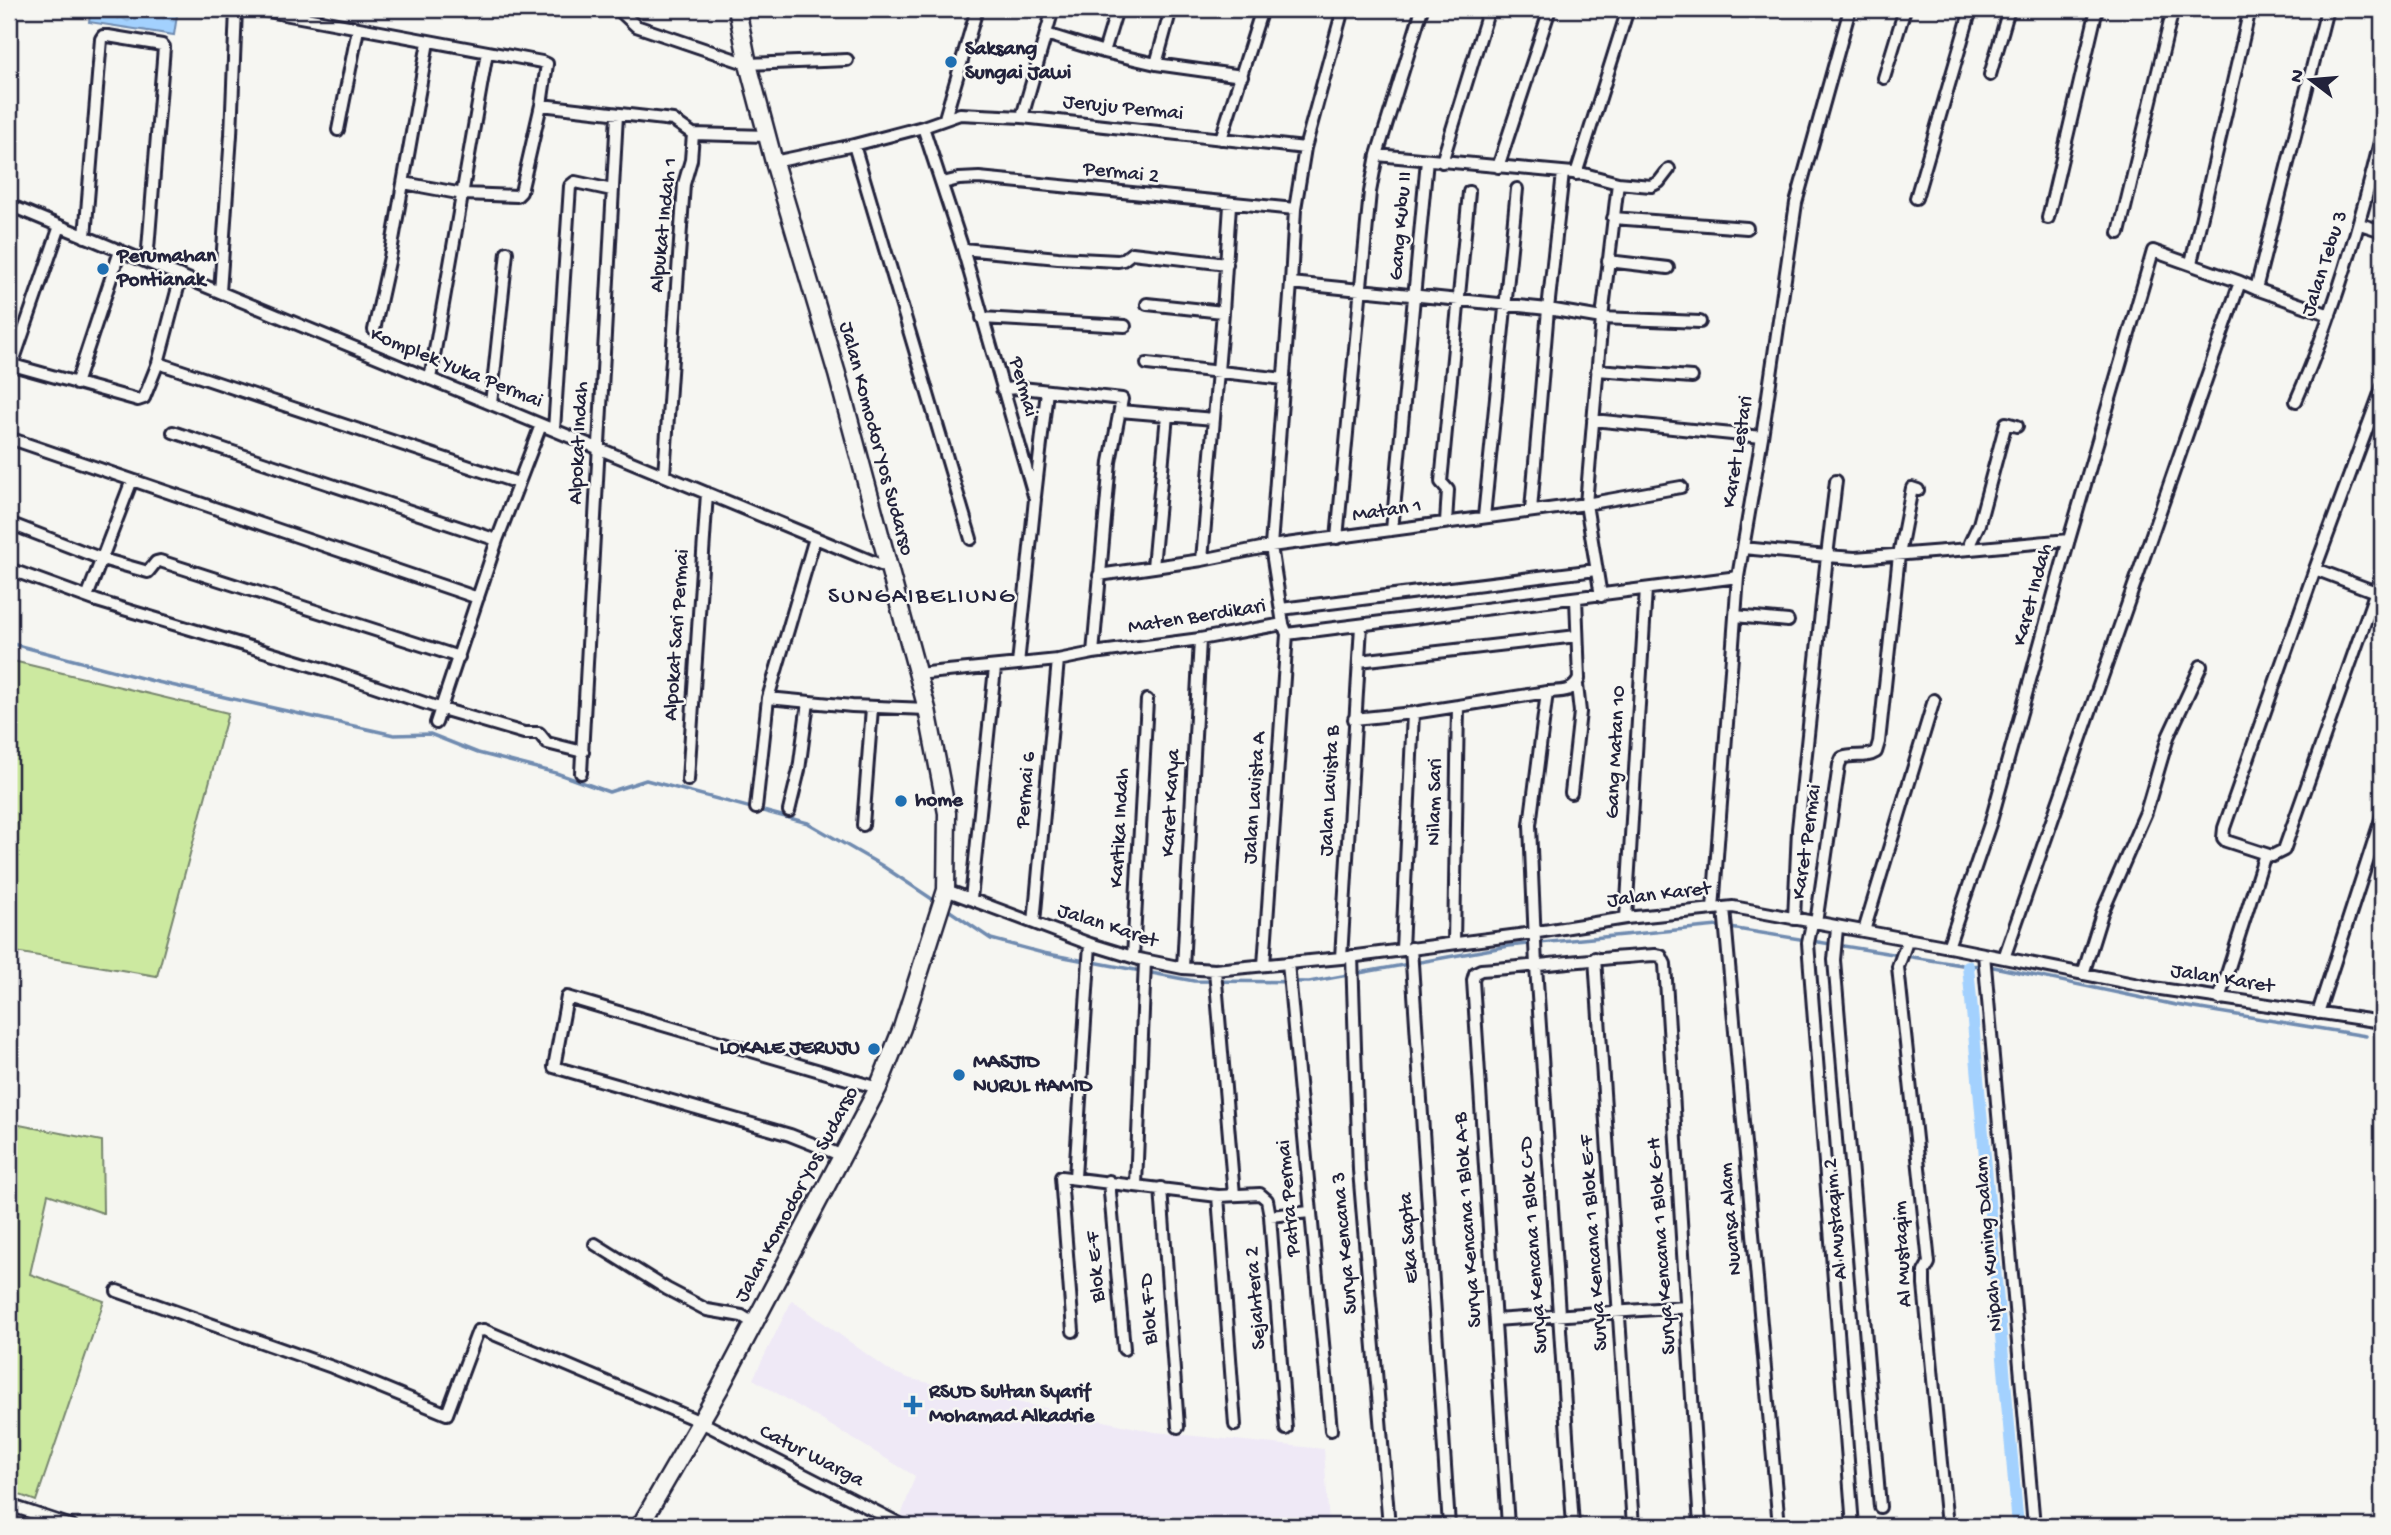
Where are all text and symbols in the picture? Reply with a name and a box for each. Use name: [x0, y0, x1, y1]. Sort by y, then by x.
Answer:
place label: Saksang Sungai Jawi: [965, 38, 1071, 87]
north arrow: [2276, 46, 2346, 116]
marker: Saksang Sungai Jawi: [943, 54, 959, 70]
text: N: [2285, 67, 2311, 85]
street label: Jeruju Permai: [1061, 90, 1185, 128]
street label: Alpukat Indah 1: [645, 156, 685, 294]
street label: Permai 2: [1081, 157, 1160, 190]
street label: Gang Kubu II: [1385, 171, 1419, 281]
street label: Jalan Tebu 3: [2297, 208, 2355, 320]
place label: Perumahan Pontianak: [116, 245, 217, 294]
marker: Perumahan Pontianak: [95, 261, 111, 277]
street label: Jalan Komodor Yos Sudarso: [832, 319, 918, 559]
street label: Komplek Yuka Permai: [366, 323, 546, 415]
street label: Permai: [1001, 353, 1042, 420]
street label: Alpokat Indah: [564, 381, 596, 505]
street label: Karet Lestari: [1718, 394, 1760, 510]
street label: Matan 1: [1351, 495, 1423, 529]
street label: Karet Indah: [2008, 541, 2060, 649]
street label: Alpokat Sari Permai: [660, 548, 696, 722]
district label: SUNGAIBELIUNG: [828, 583, 1016, 612]
street label: Maten Berdikari: [1126, 595, 1268, 641]
street label: Gang Matan 10: [1601, 685, 1633, 819]
street label: Jalan Lavista B: [1315, 724, 1347, 857]
street label: Jalan Lavista A: [1239, 729, 1273, 865]
street label: Karet Karya: [1157, 747, 1187, 857]
street label: Permai 6: [1011, 750, 1043, 830]
street label: Nilam Sari: [1423, 758, 1449, 846]
street label: Kartika Indah: [1105, 767, 1137, 889]
street label: Karet Permai: [1788, 783, 1828, 901]
place label: home: [915, 789, 964, 814]
marker: home: [893, 793, 909, 809]
street label: Jalan Karet: [1606, 877, 1715, 915]
street label: Jalan Karet: [1054, 899, 1163, 956]
street label: Jalan Karet: [2169, 960, 2278, 1001]
place label: LOKALE JERUJU: [719, 1037, 860, 1062]
marker: LOKALE JERUJU: [866, 1041, 882, 1057]
place label: MASJID NURUL HAMID: [973, 1051, 1094, 1100]
marker: MASJID NURUL HAMID: [951, 1067, 967, 1083]
street label: Jalan Komodor Yos Sudarso: [730, 1083, 866, 1307]
street label: Surya Kencana 1 Blok A-B: [1449, 1110, 1489, 1328]
street label: Surya Kencana 1 Blok E-F: [1575, 1133, 1615, 1352]
street label: Surya Kencana 1 Blok C-D: [1515, 1135, 1555, 1354]
street label: Surya Kencana 1 Blok G-H: [1643, 1136, 1683, 1355]
street label: Patra Permai: [1272, 1139, 1308, 1258]
street label: Nipah Kuning Dalam: [1970, 1155, 2010, 1333]
street label: Al Mustaqim 2: [1819, 1157, 1855, 1281]
street label: Nuansa Alam: [1715, 1161, 1749, 1276]
street label: Surya Kencana 3: [1327, 1171, 1365, 1315]
street label: Eka Sapta: [1394, 1190, 1426, 1284]
street label: Al Mustaqim: [1889, 1200, 1919, 1308]
street label: Blok E-F: [1081, 1229, 1113, 1304]
street label: Sejahtera 2: [1241, 1246, 1273, 1350]
street label: Blok F-D: [1135, 1272, 1165, 1347]
place label: RSUD Sultan Syarif Mohamad Alkadrie: [928, 1381, 1096, 1430]
marker: RSUD Sultan Syarif Mohamad Alkadrie: [903, 1395, 923, 1415]
street label: Catur Warga: [754, 1420, 869, 1495]

